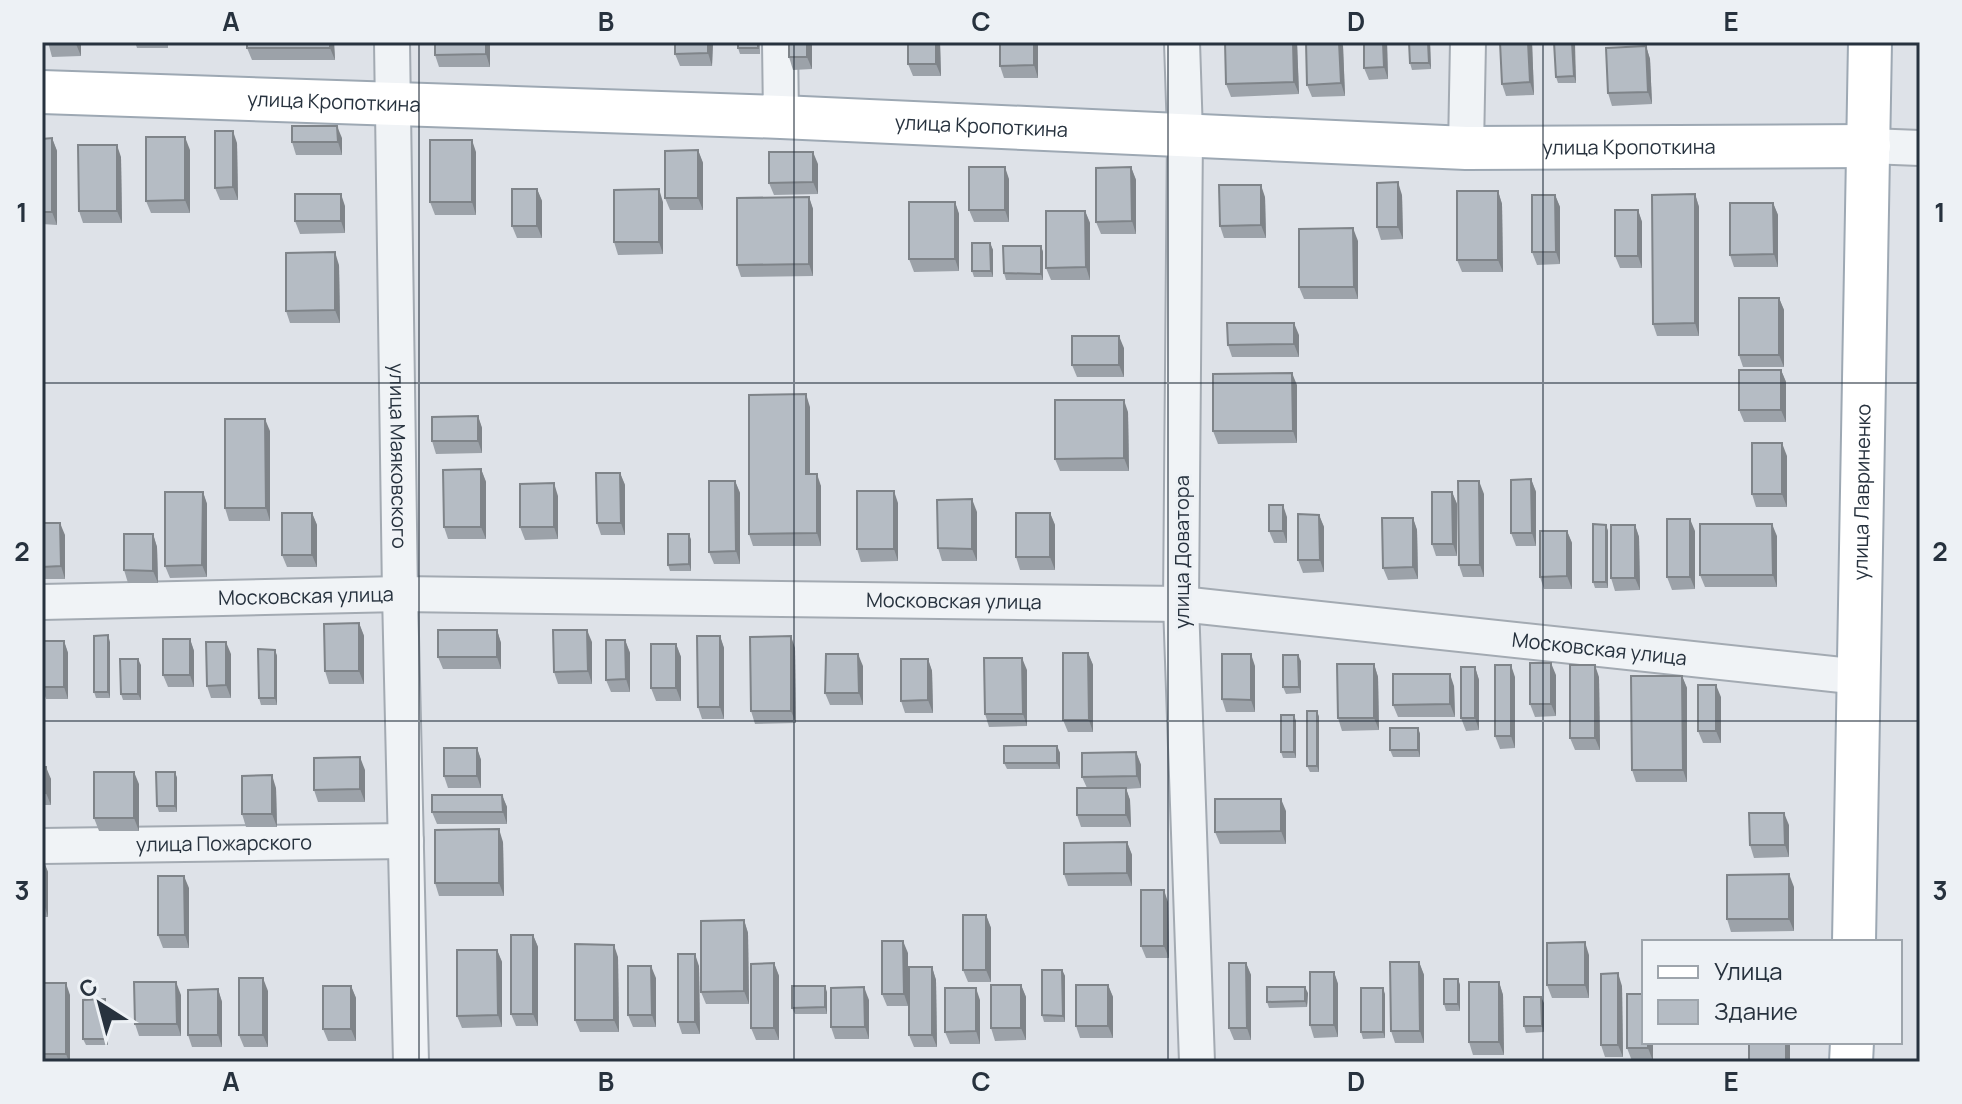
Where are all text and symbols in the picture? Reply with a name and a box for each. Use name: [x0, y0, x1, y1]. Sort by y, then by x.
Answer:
text: A: [222, 3, 240, 39]
text: B: [598, 3, 614, 39]
text: C: [971, 3, 991, 39]
text: D: [1347, 3, 1365, 39]
text: E: [1723, 3, 1739, 39]
street label: улица Кропоткина: [247, 85, 421, 118]
street label: улица Кропоткина: [894, 108, 1069, 143]
street label: улица Кропоткина: [1542, 133, 1716, 161]
text: 1: [16, 194, 28, 230]
text: 1: [1934, 194, 1946, 230]
street label: улица Маяковского: [384, 363, 413, 549]
street label: улица Лавриненко: [1846, 403, 1877, 581]
street label: улица Доватора: [1168, 475, 1195, 629]
text: 2: [14, 533, 30, 569]
text: 2: [1932, 533, 1948, 569]
street label: Московская улица: [218, 580, 394, 611]
street label: Московская улица: [866, 586, 1042, 615]
street label: Московская улица: [1511, 626, 1688, 671]
street label: улица Пожарского: [136, 828, 312, 858]
text: 3: [14, 872, 30, 908]
text: 3: [1932, 872, 1948, 908]
legend: [1642, 940, 1902, 1044]
text: Улица: [1714, 954, 1783, 987]
north arrow: [60, 964, 140, 1044]
text: С: [73, 971, 104, 1005]
text: Здание: [1714, 994, 1798, 1027]
text: A: [222, 1063, 240, 1099]
text: B: [598, 1063, 614, 1099]
text: C: [971, 1063, 991, 1099]
text: D: [1347, 1063, 1365, 1099]
text: E: [1723, 1063, 1739, 1099]

